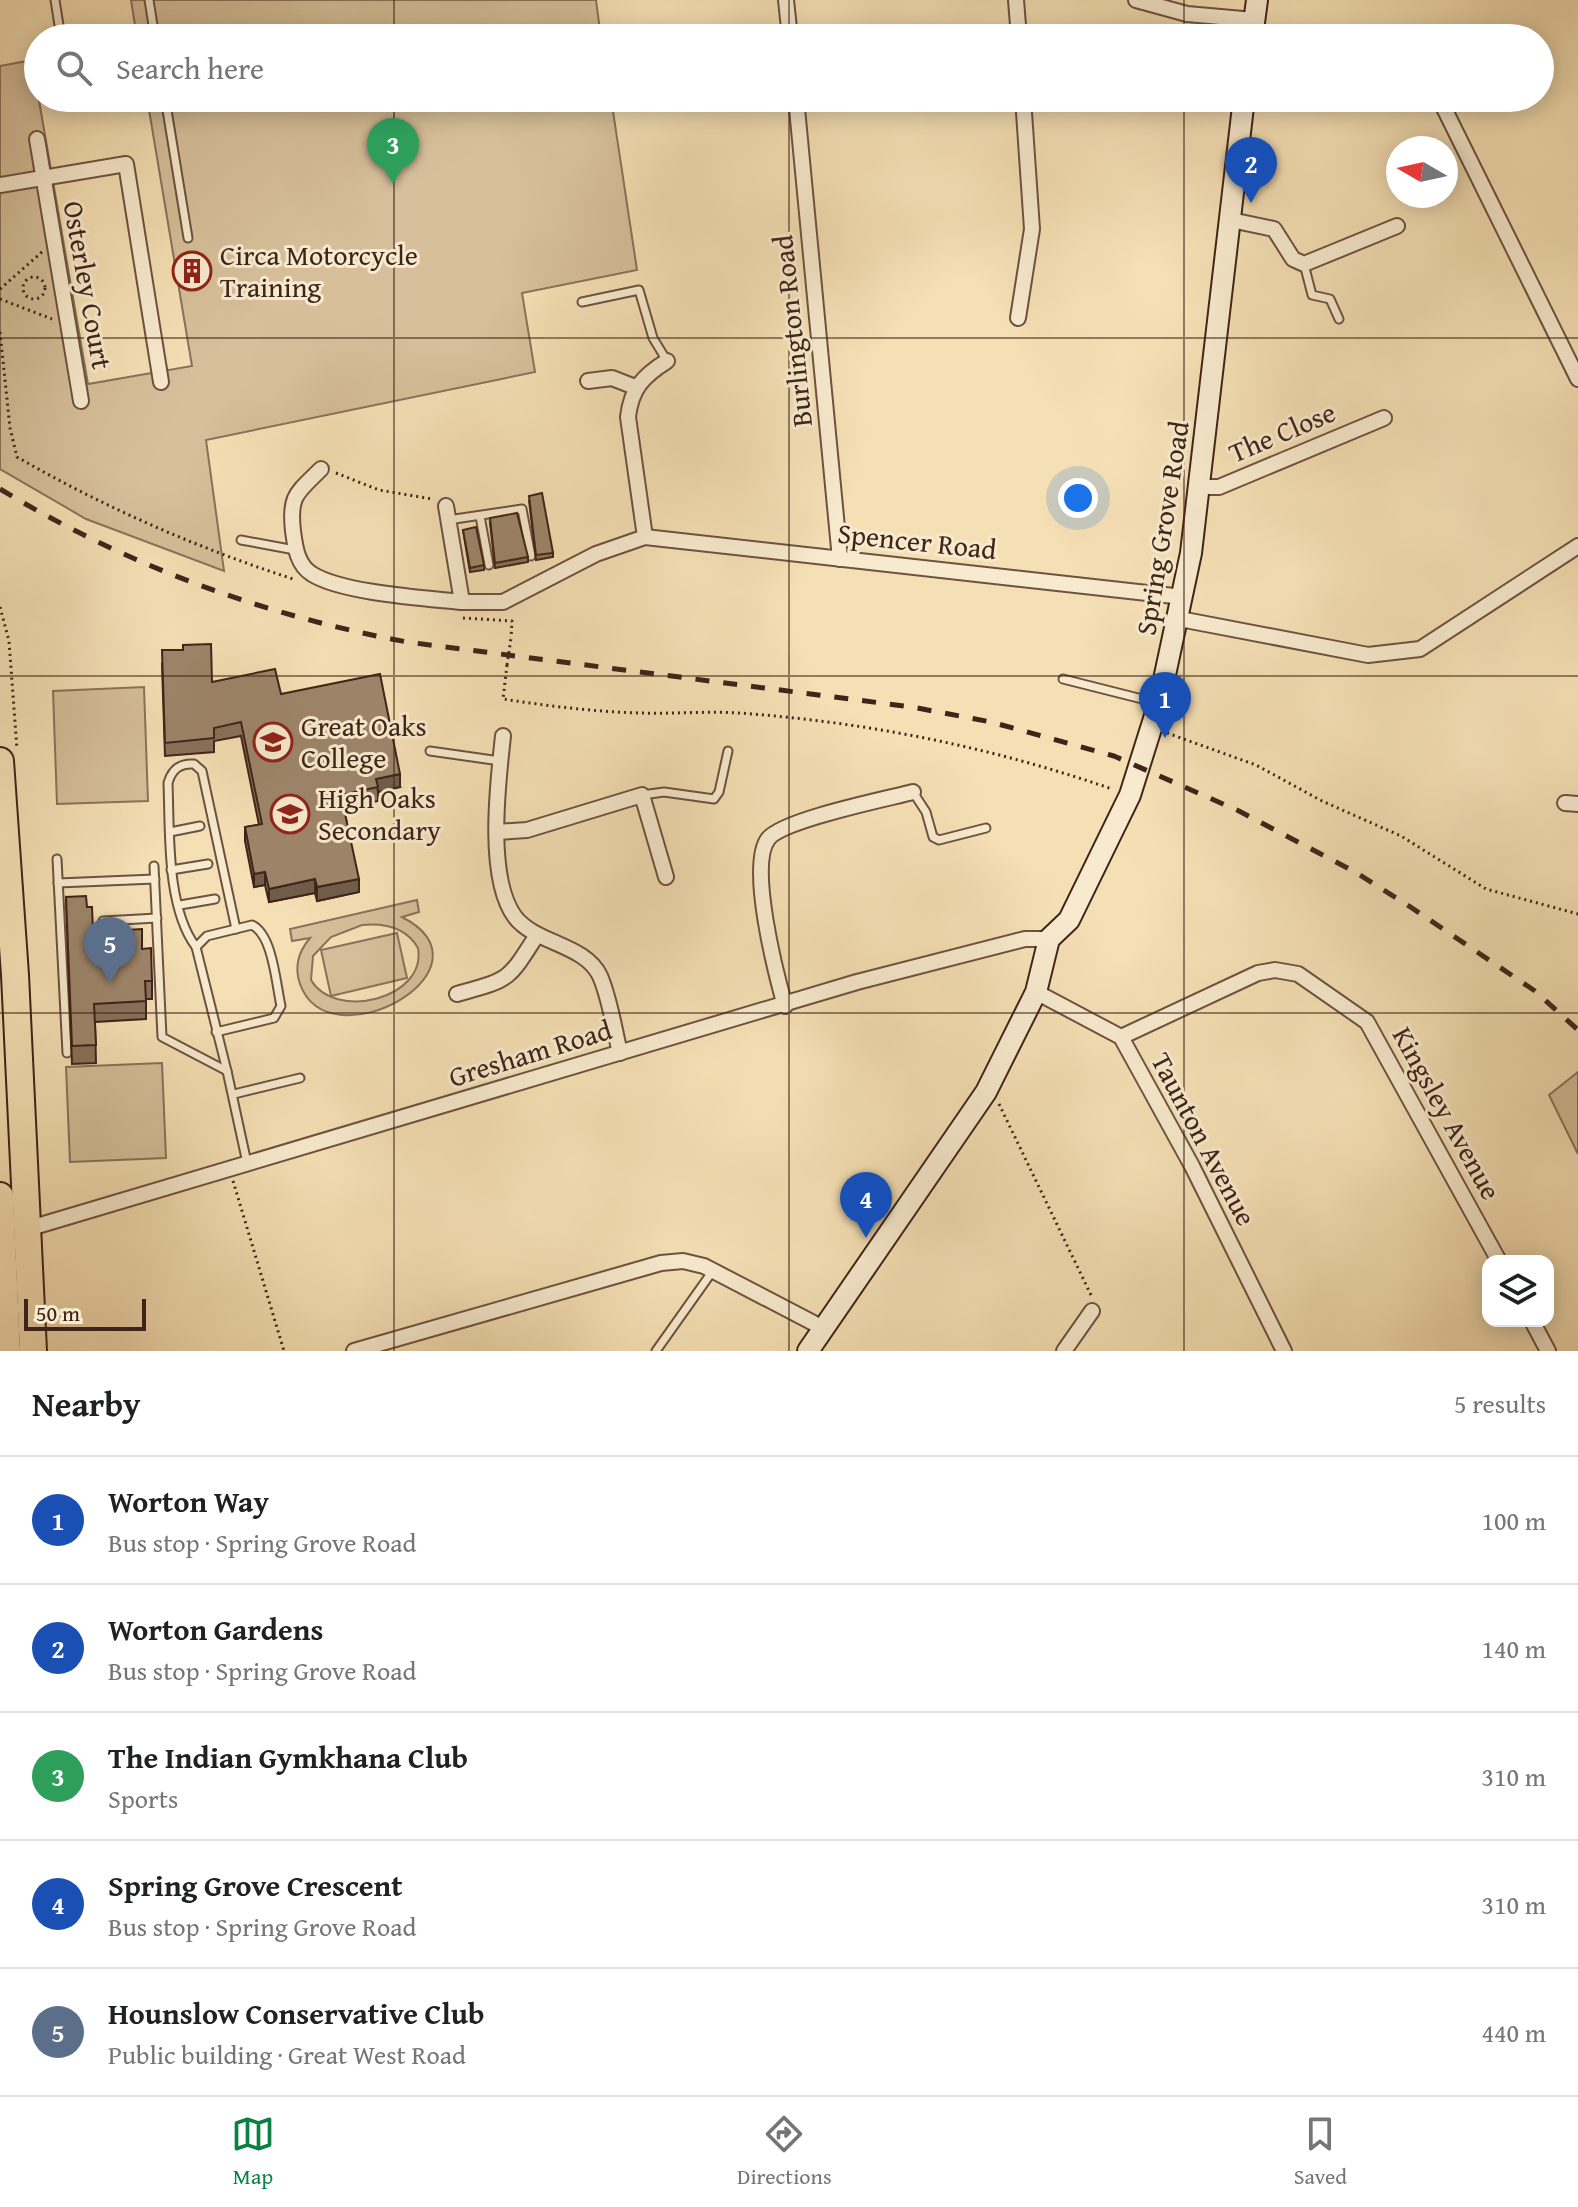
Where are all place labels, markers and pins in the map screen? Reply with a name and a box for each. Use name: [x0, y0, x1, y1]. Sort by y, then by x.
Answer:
pin: 3: [367, 118, 419, 184]
pin: 2: [1225, 137, 1277, 203]
place label: Circa Motorcycle Training: [220, 234, 418, 307]
building icon: Circa Motorcycle Training: [171, 250, 213, 292]
pin: 1: [1139, 672, 1191, 738]
place label: Great Oaks College: [301, 705, 427, 778]
school or university icon: Great Oaks College: [252, 721, 294, 763]
place label: High Oaks Secondary: [318, 777, 441, 850]
school or university icon: High Oaks Secondary: [269, 793, 311, 835]
pin: 5: [84, 917, 136, 983]
pin: 4: [840, 1172, 892, 1238]

